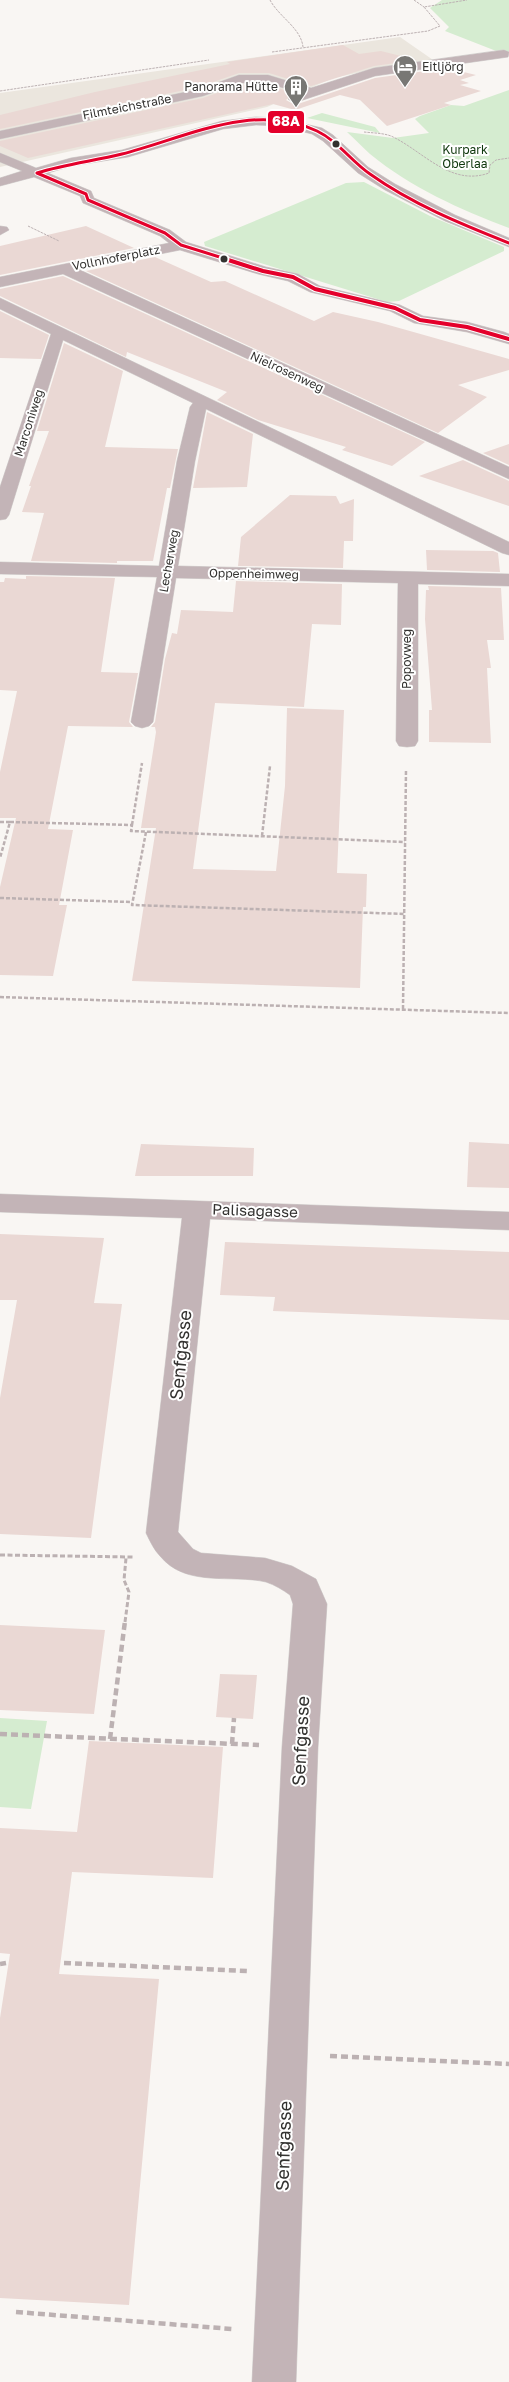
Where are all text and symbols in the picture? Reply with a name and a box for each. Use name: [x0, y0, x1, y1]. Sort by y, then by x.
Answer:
hotel icon: Eitljörg: [392, 54, 418, 88]
place label: Eitljörg: [422, 59, 464, 74]
building icon: Panorama Hütte: [283, 74, 309, 108]
place label: Panorama Hütte: [184, 79, 278, 94]
street label: Filmteichstraße: [81, 91, 173, 122]
line badge: 68A: [267, 110, 305, 134]
text: 68A: [272, 112, 300, 129]
unlabelled marker: [331, 139, 341, 149]
park label: Kurpark Oberlaa: [442, 142, 488, 171]
street label: Vollnhoferplatz: [71, 242, 161, 273]
unlabelled marker: [219, 254, 229, 264]
street label: Nielrosenweg: [248, 348, 326, 395]
street label: Marconiweg: [11, 387, 46, 458]
street label: Lecherweg: [156, 528, 181, 593]
street label: Oppenheimweg: [209, 565, 299, 582]
street label: Popovweg: [399, 629, 414, 689]
street label: Palisagasse: [212, 1200, 298, 1221]
street label: Senfgasse: [164, 1309, 196, 1401]
street label: Senfgasse: [287, 1695, 313, 1787]
street label: Senfgasse: [270, 2101, 296, 2191]

